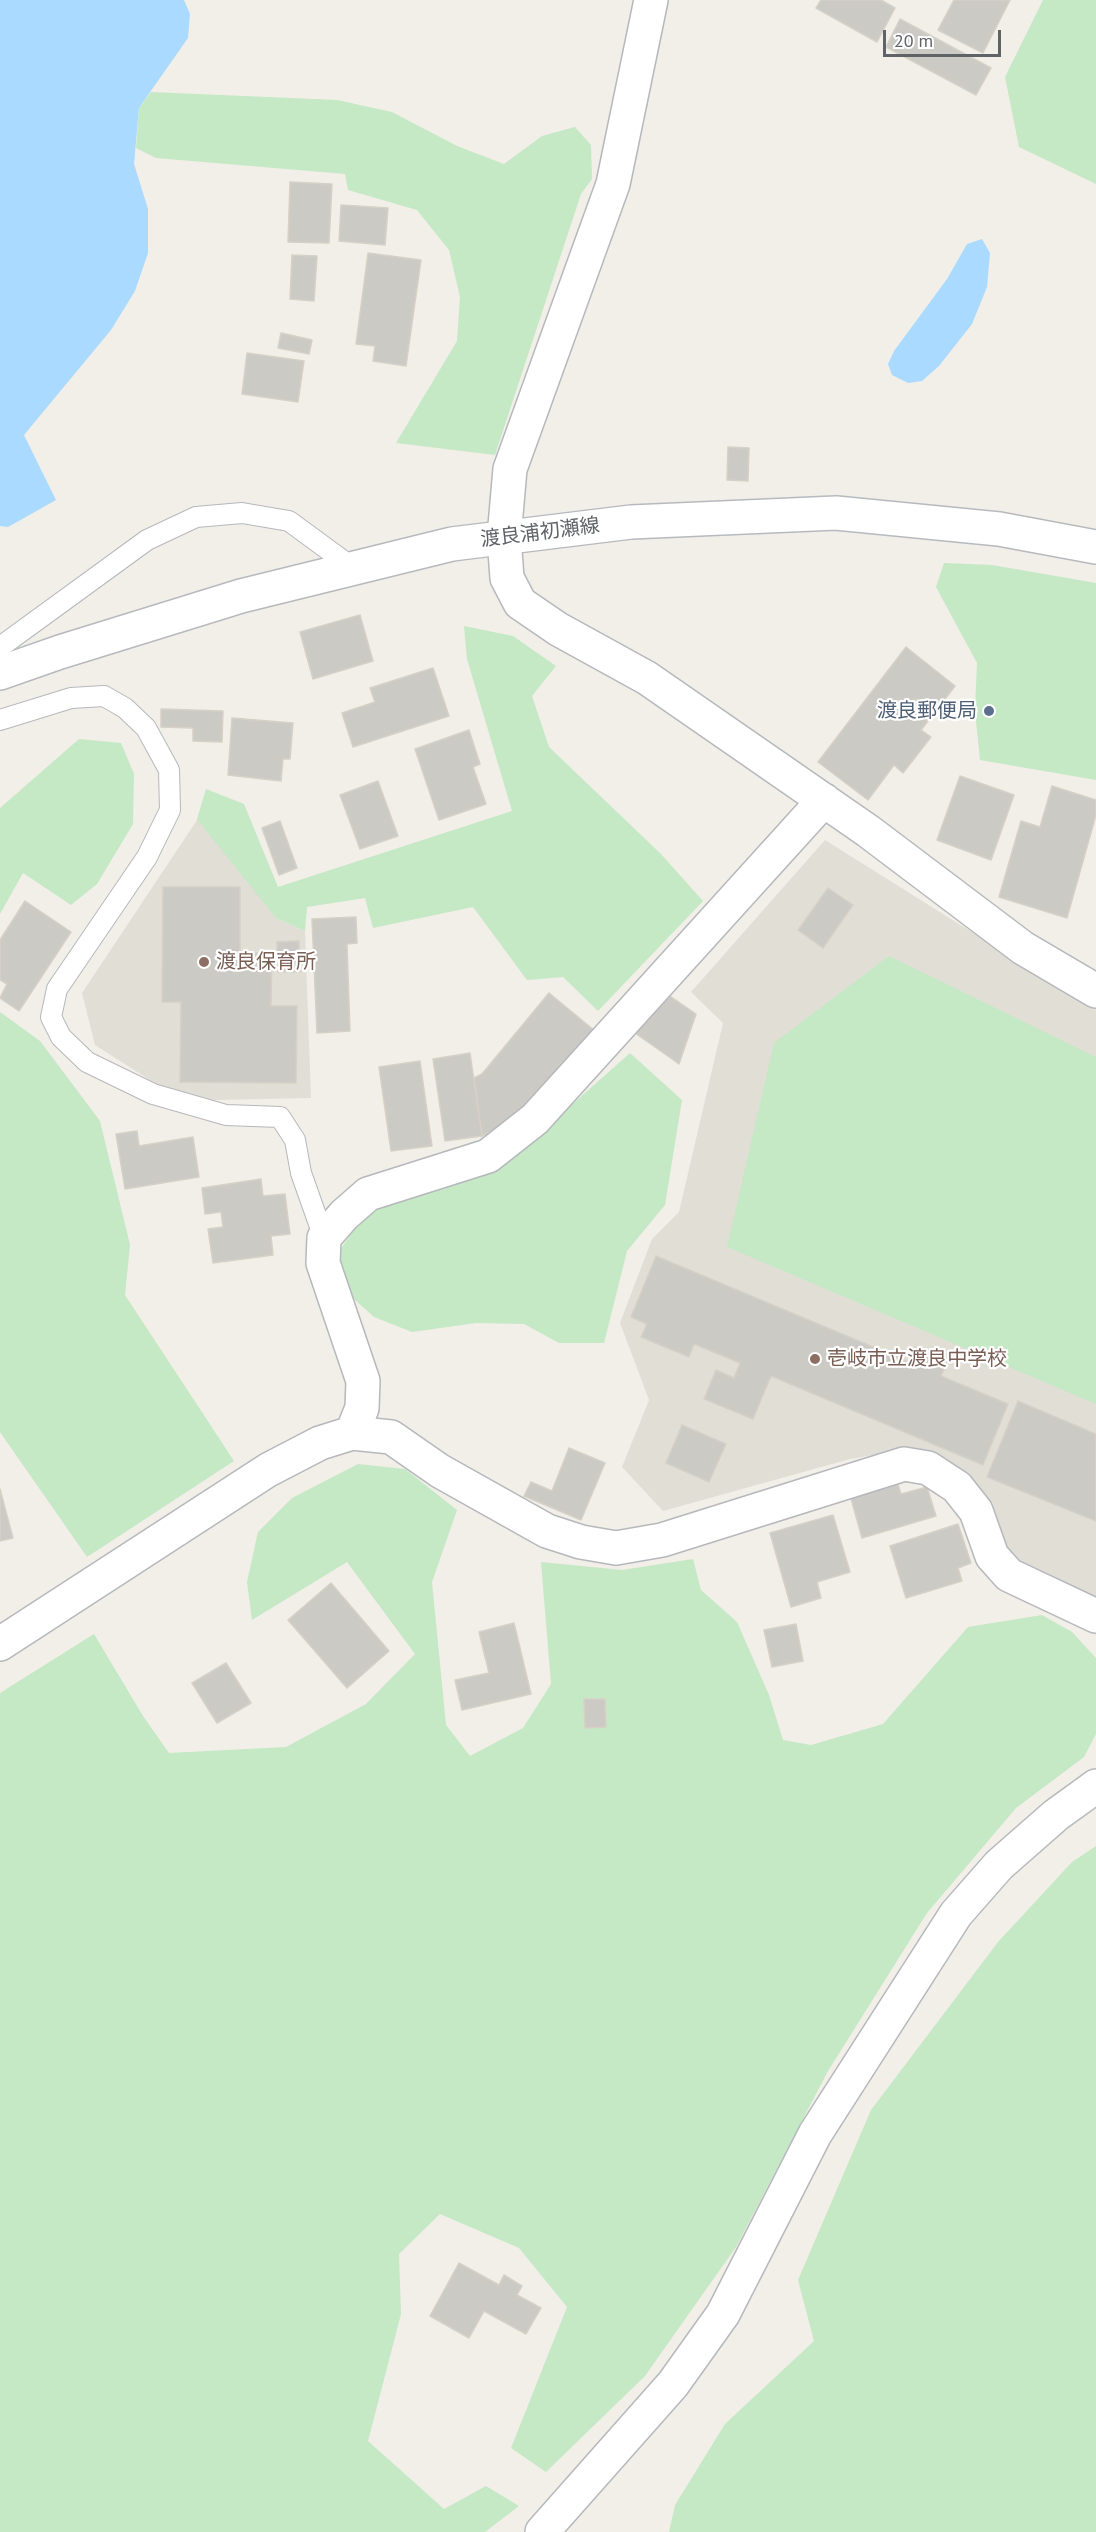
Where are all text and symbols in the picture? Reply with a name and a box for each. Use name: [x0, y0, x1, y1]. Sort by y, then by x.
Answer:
scale bar: [886, 18, 1004, 56]
text: 20 m: [894, 29, 933, 52]
street label: 渡良浦初瀬線: [479, 514, 601, 552]
place label: 渡良郵便局: [877, 699, 977, 723]
marker: 渡良郵便局: [982, 704, 996, 718]
place label: 渡良保育所: [216, 950, 316, 974]
marker: 渡良保育所: [197, 955, 211, 969]
place label: 壱岐市立渡良中学校: [827, 1347, 1007, 1371]
marker: 壱岐市立渡良中学校: [808, 1352, 822, 1366]

